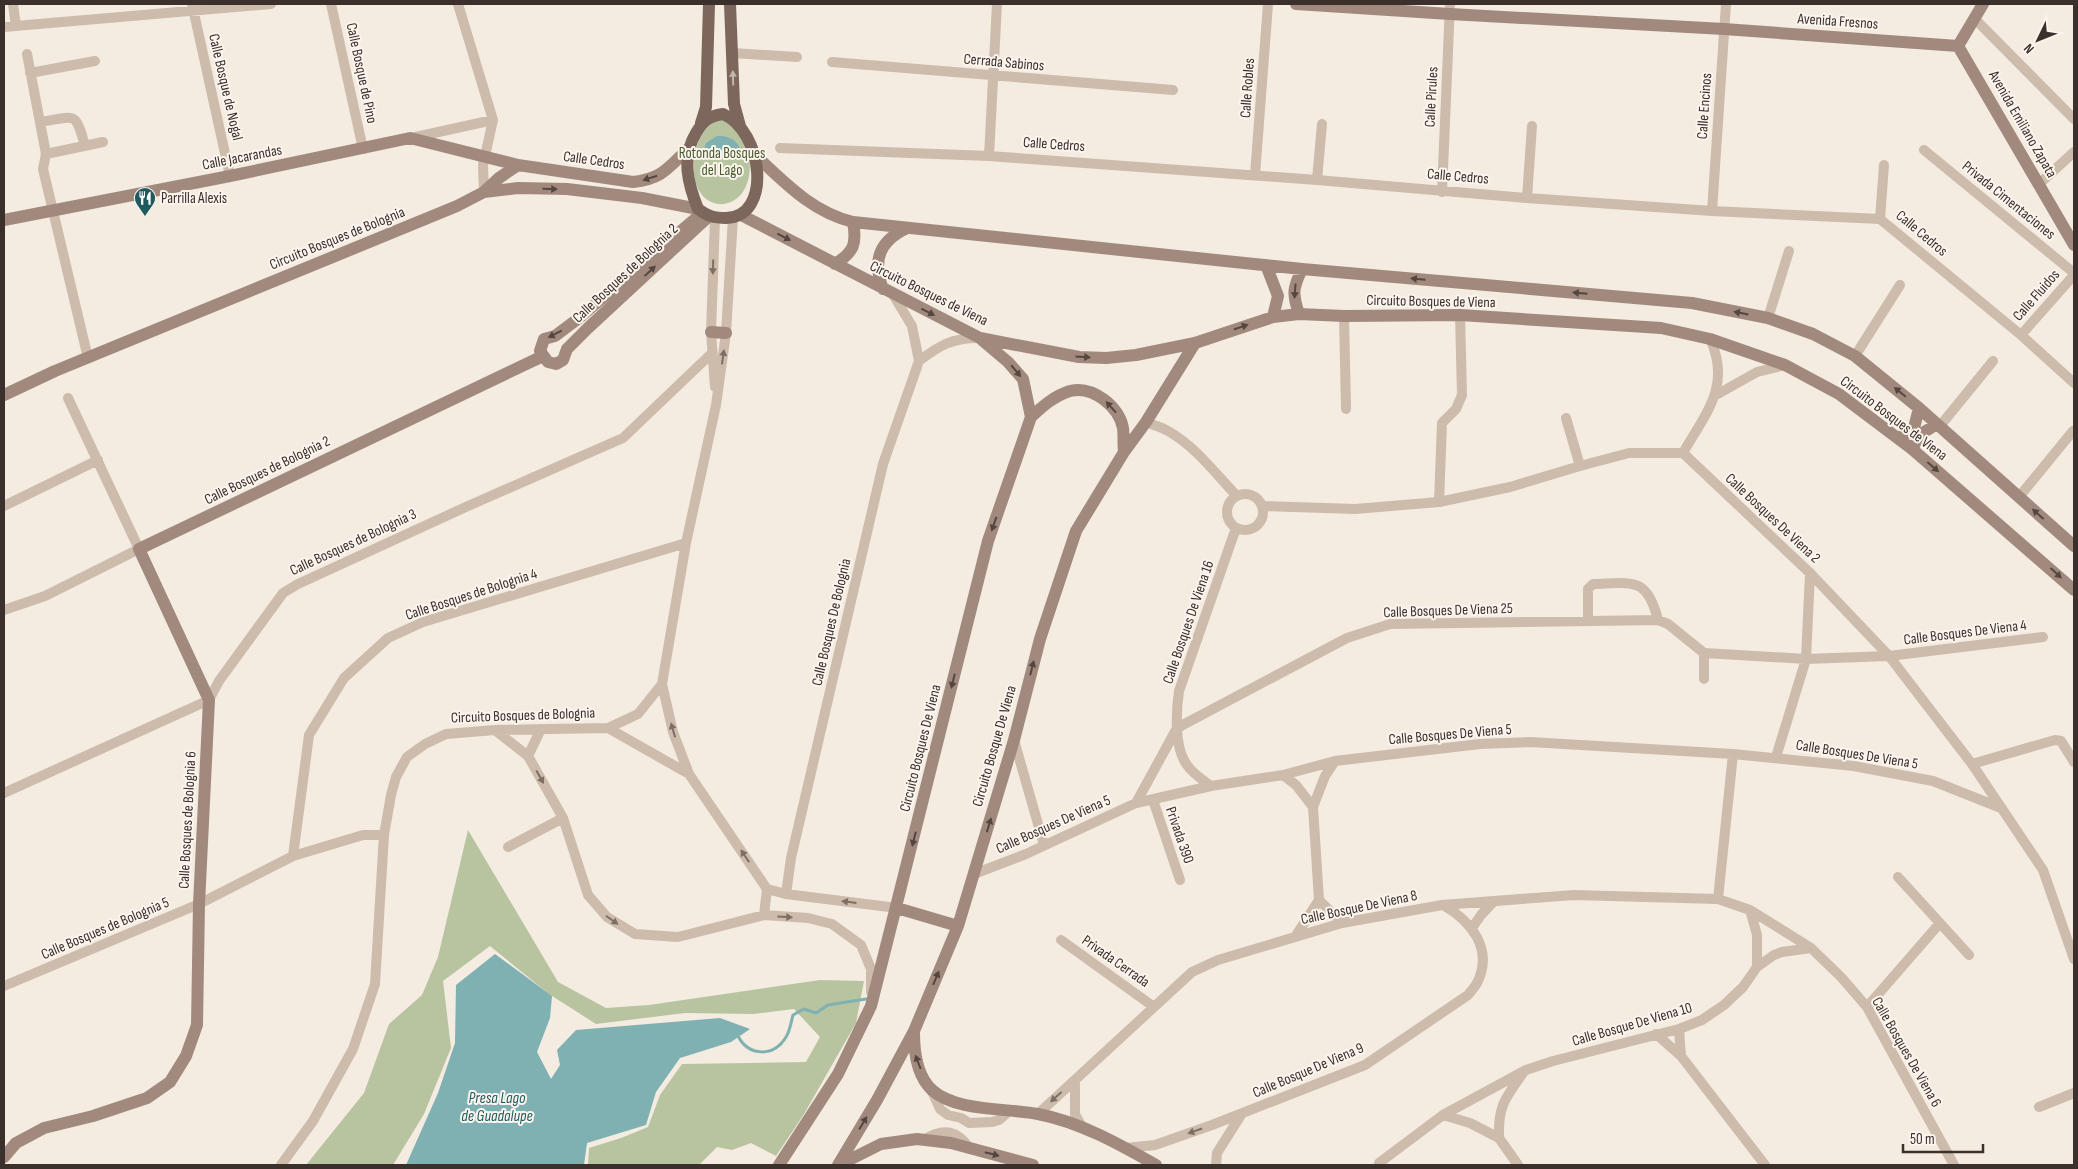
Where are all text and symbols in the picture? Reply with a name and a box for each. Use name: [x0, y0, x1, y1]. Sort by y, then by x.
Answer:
street label: Avenida Fresnos: [1796, 9, 1879, 34]
north arrow: [2013, 15, 2063, 65]
street label: Calle Bosque de Pino: [342, 21, 381, 125]
street label: Calle Bosque de Nogal: [204, 32, 247, 142]
text: N: [2020, 40, 2038, 57]
street label: Cerrada Sabinos: [963, 50, 1045, 75]
street label: Calle Robles: [1236, 57, 1259, 119]
street label: Calle Pirules: [1420, 66, 1443, 128]
street label: Avenida Emiliano Zapata: [1984, 66, 2061, 182]
one-way arrow: [728, 70, 736, 86]
street label: Calle Encinos: [1693, 72, 1716, 140]
street label: Calle Cedros: [1022, 133, 1085, 156]
street label: Calle Jacarandas: [201, 140, 284, 175]
park label: Rotonda Bosques del Lago: [679, 144, 765, 180]
street label: Calle Cedros: [562, 147, 626, 174]
street label: Privada Cimentaciones: [1958, 157, 2059, 244]
street label: Calle Cedros: [1426, 164, 1490, 189]
one-way arrow: [642, 175, 657, 183]
one-way arrow: [542, 185, 558, 193]
restaurant icon: Parrilla Alexis: [133, 186, 157, 217]
place label: Parrilla Alexis: [161, 189, 227, 208]
street label: Circuito Bosques de Bolognia: [267, 203, 408, 274]
street label: Calle Cedros: [1892, 206, 1951, 261]
street label: Calle Bosques de Bolognia 2: [569, 220, 682, 327]
one-way arrow: [777, 233, 791, 241]
street label: Circuito Bosques de Viena: [867, 257, 991, 330]
one-way arrow: [709, 259, 717, 275]
one-way arrow: [644, 265, 656, 277]
street label: Calle Fluidos: [2009, 266, 2064, 325]
one-way arrow: [1410, 275, 1426, 283]
one-way arrow: [1291, 283, 1299, 299]
one-way arrow: [1572, 289, 1588, 297]
street label: Circuito Bosques de Viena: [1366, 291, 1496, 312]
one-way arrow: [921, 308, 936, 316]
one-way arrow: [1733, 308, 1749, 316]
one-way arrow: [1234, 323, 1249, 331]
one-way arrow: [547, 330, 562, 338]
one-way arrow: [719, 348, 727, 364]
one-way arrow: [1075, 353, 1091, 361]
one-way arrow: [1010, 364, 1021, 377]
street label: Circuito Bosques de Viena: [1836, 372, 1951, 465]
one-way arrow: [1893, 387, 1906, 398]
one-way arrow: [1105, 401, 1116, 413]
street label: Calle Bosques de Bolognia 2: [201, 432, 333, 509]
one-way arrow: [1927, 461, 1939, 472]
street label: Calle Bosques De Viena 2: [1721, 469, 1824, 567]
street label: Calle Bosques de Bolognia 3: [287, 505, 420, 580]
one-way arrow: [2031, 508, 2044, 519]
one-way arrow: [990, 516, 997, 531]
street label: Calle Bosques De Bolognia: [808, 556, 855, 688]
street label: Calle Bosques De Viena 16: [1158, 558, 1218, 686]
street label: Calle Bosques de Bolognia 4: [403, 564, 540, 625]
one-way arrow: [2049, 567, 2061, 579]
street label: Calle Bosques De Viena 25: [1383, 599, 1513, 622]
street label: Calle Bosques De Viena 4: [1903, 616, 2028, 649]
one-way arrow: [1028, 661, 1036, 676]
one-way arrow: [949, 674, 957, 689]
street label: Circuito Bosques De Viena: [895, 682, 946, 814]
street label: Circuito Bosque De Viena: [968, 683, 1021, 809]
street label: Circuito Bosques de Bolognia: [451, 703, 596, 728]
street label: Calle Bosques De Viena 5: [1388, 720, 1512, 749]
one-way arrow: [669, 722, 677, 737]
street label: Calle Bosques De Viena 5: [1795, 735, 1919, 774]
street label: Calle Bosques de Bolognia 6: [174, 751, 201, 889]
one-way arrow: [535, 771, 544, 784]
street label: Calle Bosques De Viena 5: [993, 791, 1113, 858]
street label: Privada 390: [1161, 804, 1198, 866]
one-way arrow: [985, 817, 993, 832]
one-way arrow: [910, 831, 918, 846]
one-way arrow: [740, 850, 750, 863]
street label: Calle Bosque De Viena 8: [1299, 886, 1419, 929]
street label: Calle Bosques de Bolognia 5: [38, 893, 172, 964]
one-way arrow: [841, 898, 857, 906]
one-way arrow: [777, 913, 793, 921]
one-way arrow: [605, 915, 619, 925]
street label: Privada Cerrada: [1078, 931, 1154, 992]
one-way arrow: [932, 971, 940, 985]
street label: Calle Bosques De Viena 6: [1867, 994, 1946, 1111]
street label: Calle Bosque De Viena 10: [1570, 998, 1694, 1051]
street label: Calle Bosque De Viena 9: [1250, 1039, 1366, 1102]
one-way arrow: [914, 1054, 922, 1069]
water label: Presa Lago de Guadalupe: [461, 1089, 533, 1126]
one-way arrow: [1051, 1091, 1063, 1103]
one-way arrow: [859, 1117, 868, 1130]
scale bar: [1903, 1122, 1983, 1154]
one-way arrow: [1187, 1127, 1202, 1135]
text: 50 m: [1910, 1130, 1935, 1149]
one-way arrow: [984, 1150, 999, 1158]

